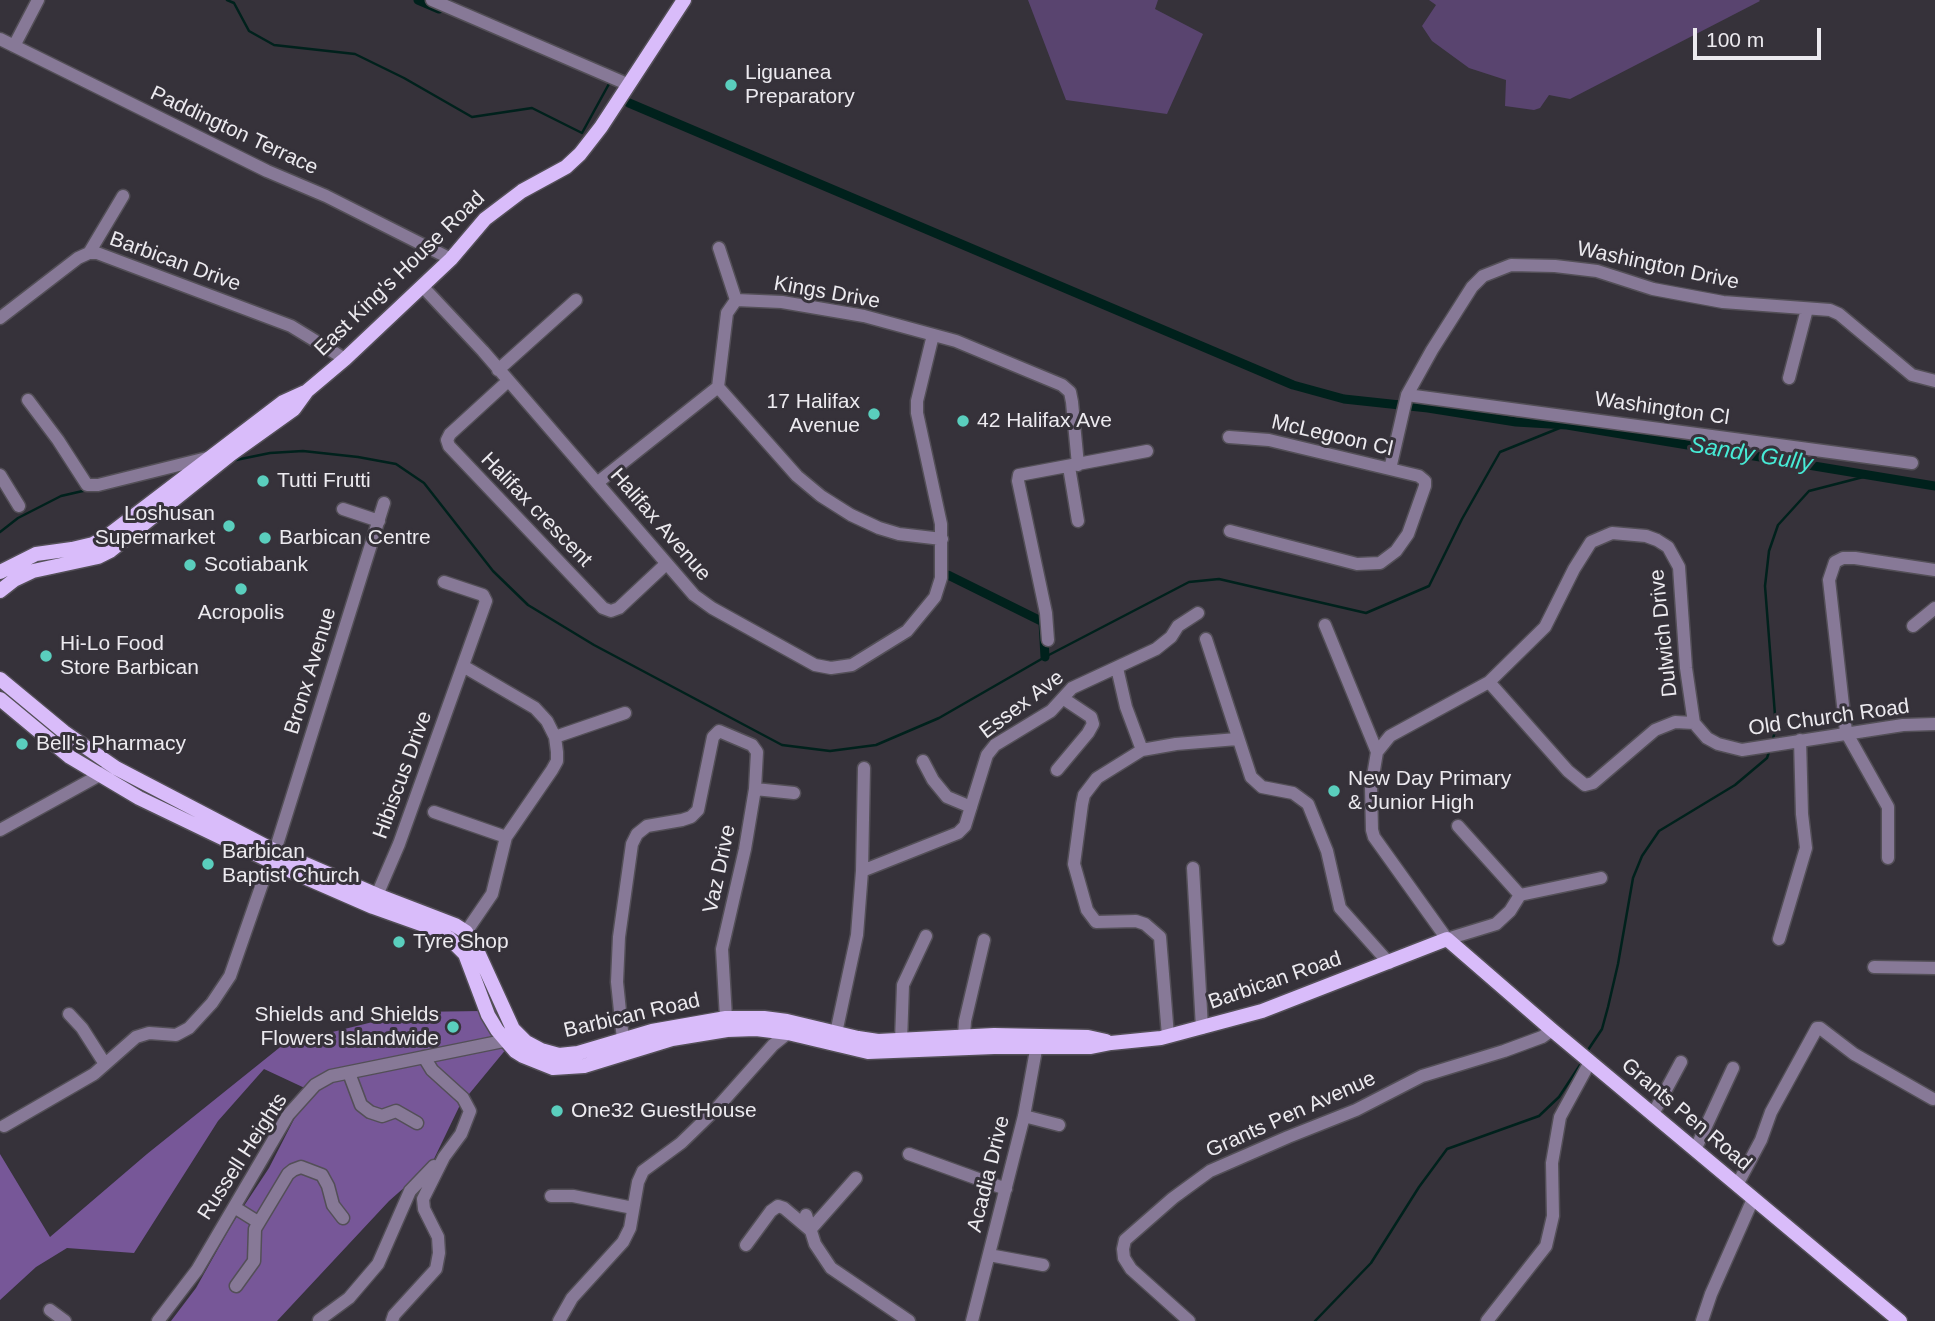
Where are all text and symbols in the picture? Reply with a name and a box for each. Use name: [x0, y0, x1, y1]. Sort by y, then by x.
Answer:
scale bar: [1697, 14, 1825, 58]
text: 100 m: [1706, 28, 1764, 51]
place label: Liguanea Preparatory: [745, 60, 855, 110]
marker: Liguanea Preparatory: [723, 77, 739, 93]
street label: Paddington Terrace: [146, 81, 322, 181]
street label: East King's House Road: [310, 186, 490, 362]
street label: Barbican Drive: [106, 227, 244, 297]
street label: Washington Drive: [1575, 237, 1741, 295]
street label: Kings Drive: [772, 271, 882, 315]
street label: Washington Cl: [1593, 387, 1731, 431]
place label: 17 Halifax Avenue: [767, 389, 860, 439]
marker: 17 Halifax Avenue: [866, 406, 882, 422]
place label: 42 Halifax Ave: [977, 408, 1112, 434]
street label: McLegoon Cl: [1269, 410, 1395, 462]
marker: 42 Halifax Ave: [955, 413, 971, 429]
water label: Sandy Gully: [1688, 432, 1814, 478]
street label: Halifax crescent: [475, 448, 597, 572]
street label: Halifax Avenue: [604, 464, 716, 586]
place label: Tutti Frutti: [277, 468, 371, 494]
marker: Tutti Frutti: [255, 473, 271, 489]
place label: Loshusan Supermarket: [95, 501, 215, 551]
marker: Loshusan Supermarket: [221, 518, 237, 534]
place label: Barbican Centre: [279, 525, 431, 551]
marker: Barbican Centre: [257, 530, 273, 546]
place label: Scotiabank: [204, 552, 308, 578]
marker: Scotiabank: [182, 557, 198, 573]
street label: Dulwich Drive: [1645, 568, 1683, 698]
marker: Acropolis: [233, 581, 249, 597]
place label: Acropolis: [198, 600, 284, 626]
street label: Bronx Avenue: [280, 604, 342, 738]
place label: Hi-Lo Food Store Barbican: [60, 631, 199, 681]
marker: Hi-Lo Food Store Barbican: [38, 648, 54, 664]
street label: Essex Ave: [975, 665, 1069, 745]
street label: Old Church Road: [1747, 694, 1911, 742]
street label: Hibiscus Drive: [368, 708, 438, 842]
place label: Bell's Pharmacy: [36, 731, 186, 757]
marker: Bell's Pharmacy: [14, 736, 30, 752]
place label: New Day Primary & Junior High: [1348, 766, 1511, 816]
marker: New Day Primary & Junior High: [1326, 783, 1342, 799]
street label: Vaz Drive: [698, 823, 742, 915]
place label: Barbican Baptist Church: [222, 839, 360, 889]
marker: Barbican Baptist Church: [200, 856, 216, 872]
place label: Tyre Shop: [413, 929, 509, 955]
marker: Tyre Shop: [391, 934, 407, 950]
street label: Barbican Road: [1205, 946, 1345, 1016]
street label: Barbican Road: [561, 988, 703, 1044]
place label: Shields and Shields Flowers Islandwide: [255, 1002, 439, 1052]
marker: Shields and Shields Flowers Islandwide: [445, 1019, 461, 1035]
street label: Grants Pen Road: [1616, 1053, 1756, 1177]
street label: Grants Pen Avenue: [1202, 1066, 1380, 1164]
street label: Russell Heights: [193, 1089, 293, 1225]
place label: One32 GuestHouse: [571, 1098, 757, 1124]
marker: One32 GuestHouse: [549, 1103, 565, 1119]
street label: Acadia Drive: [962, 1113, 1016, 1235]

